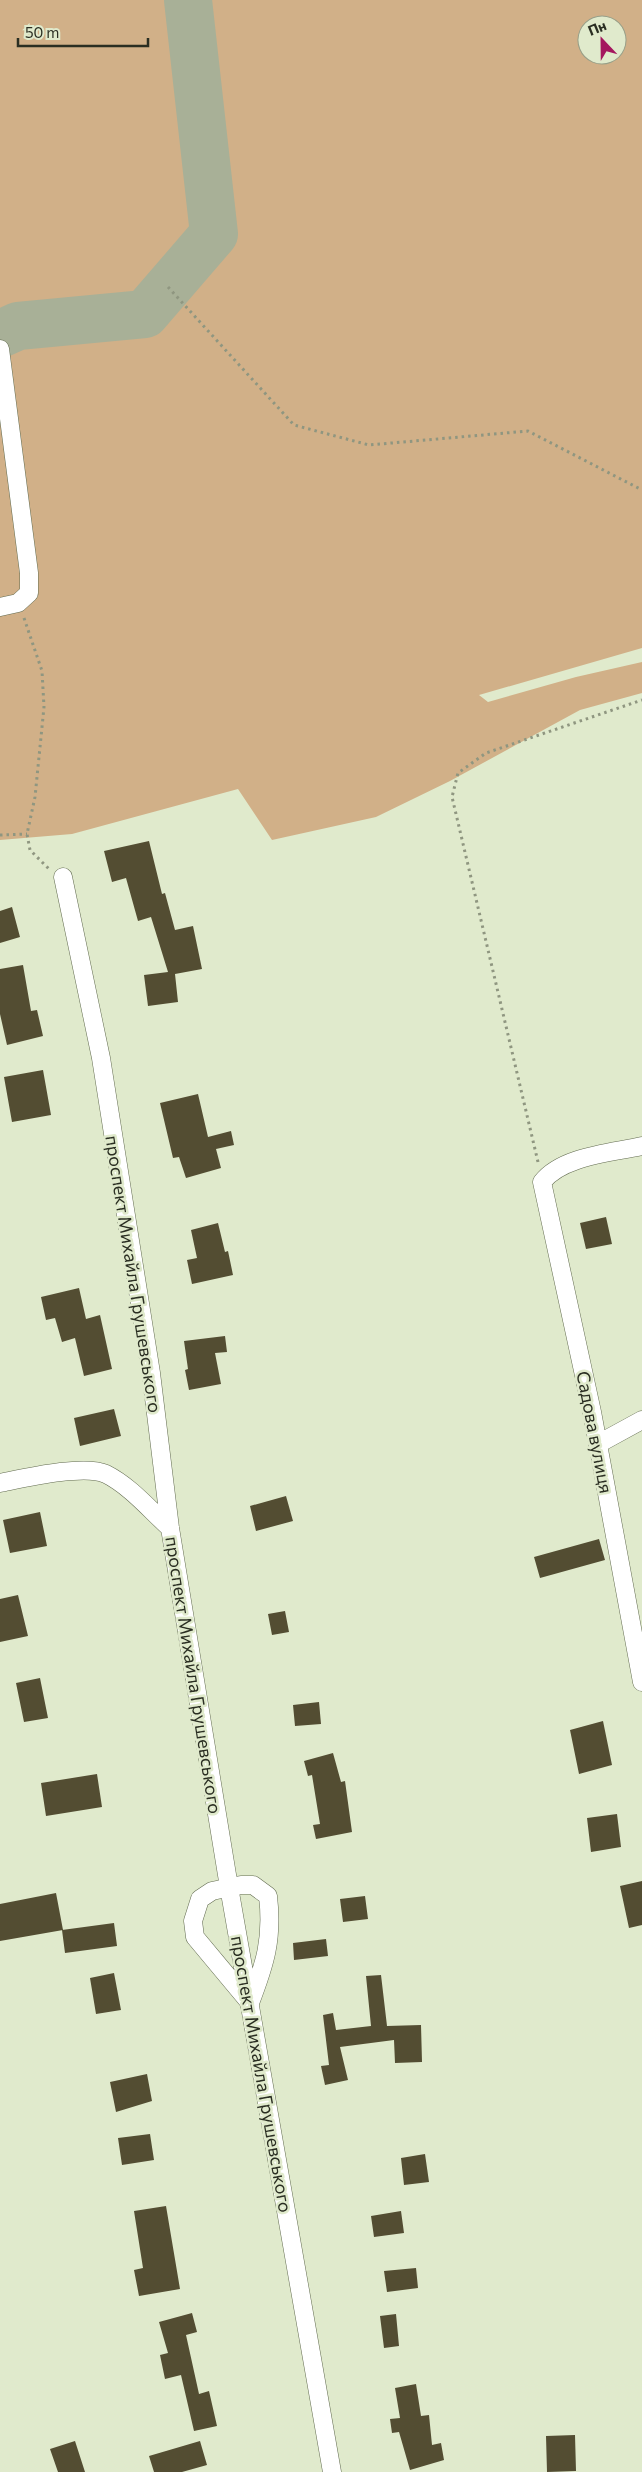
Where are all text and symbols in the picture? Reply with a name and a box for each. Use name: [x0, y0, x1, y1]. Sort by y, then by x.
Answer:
scale bar: [18, 15, 148, 47]
north arrow: [577, 15, 627, 65]
text: Пн: [585, 16, 609, 39]
text: 50 m: [25, 23, 59, 41]
street label: проспект Михайла Грушевського: [101, 1134, 167, 1414]
street label: Садова вулиця: [572, 1369, 618, 1495]
street label: проспект Михайла Грушевського: [161, 1535, 227, 1815]
street label: проспект Михайла Грушевського: [227, 1934, 297, 2214]

